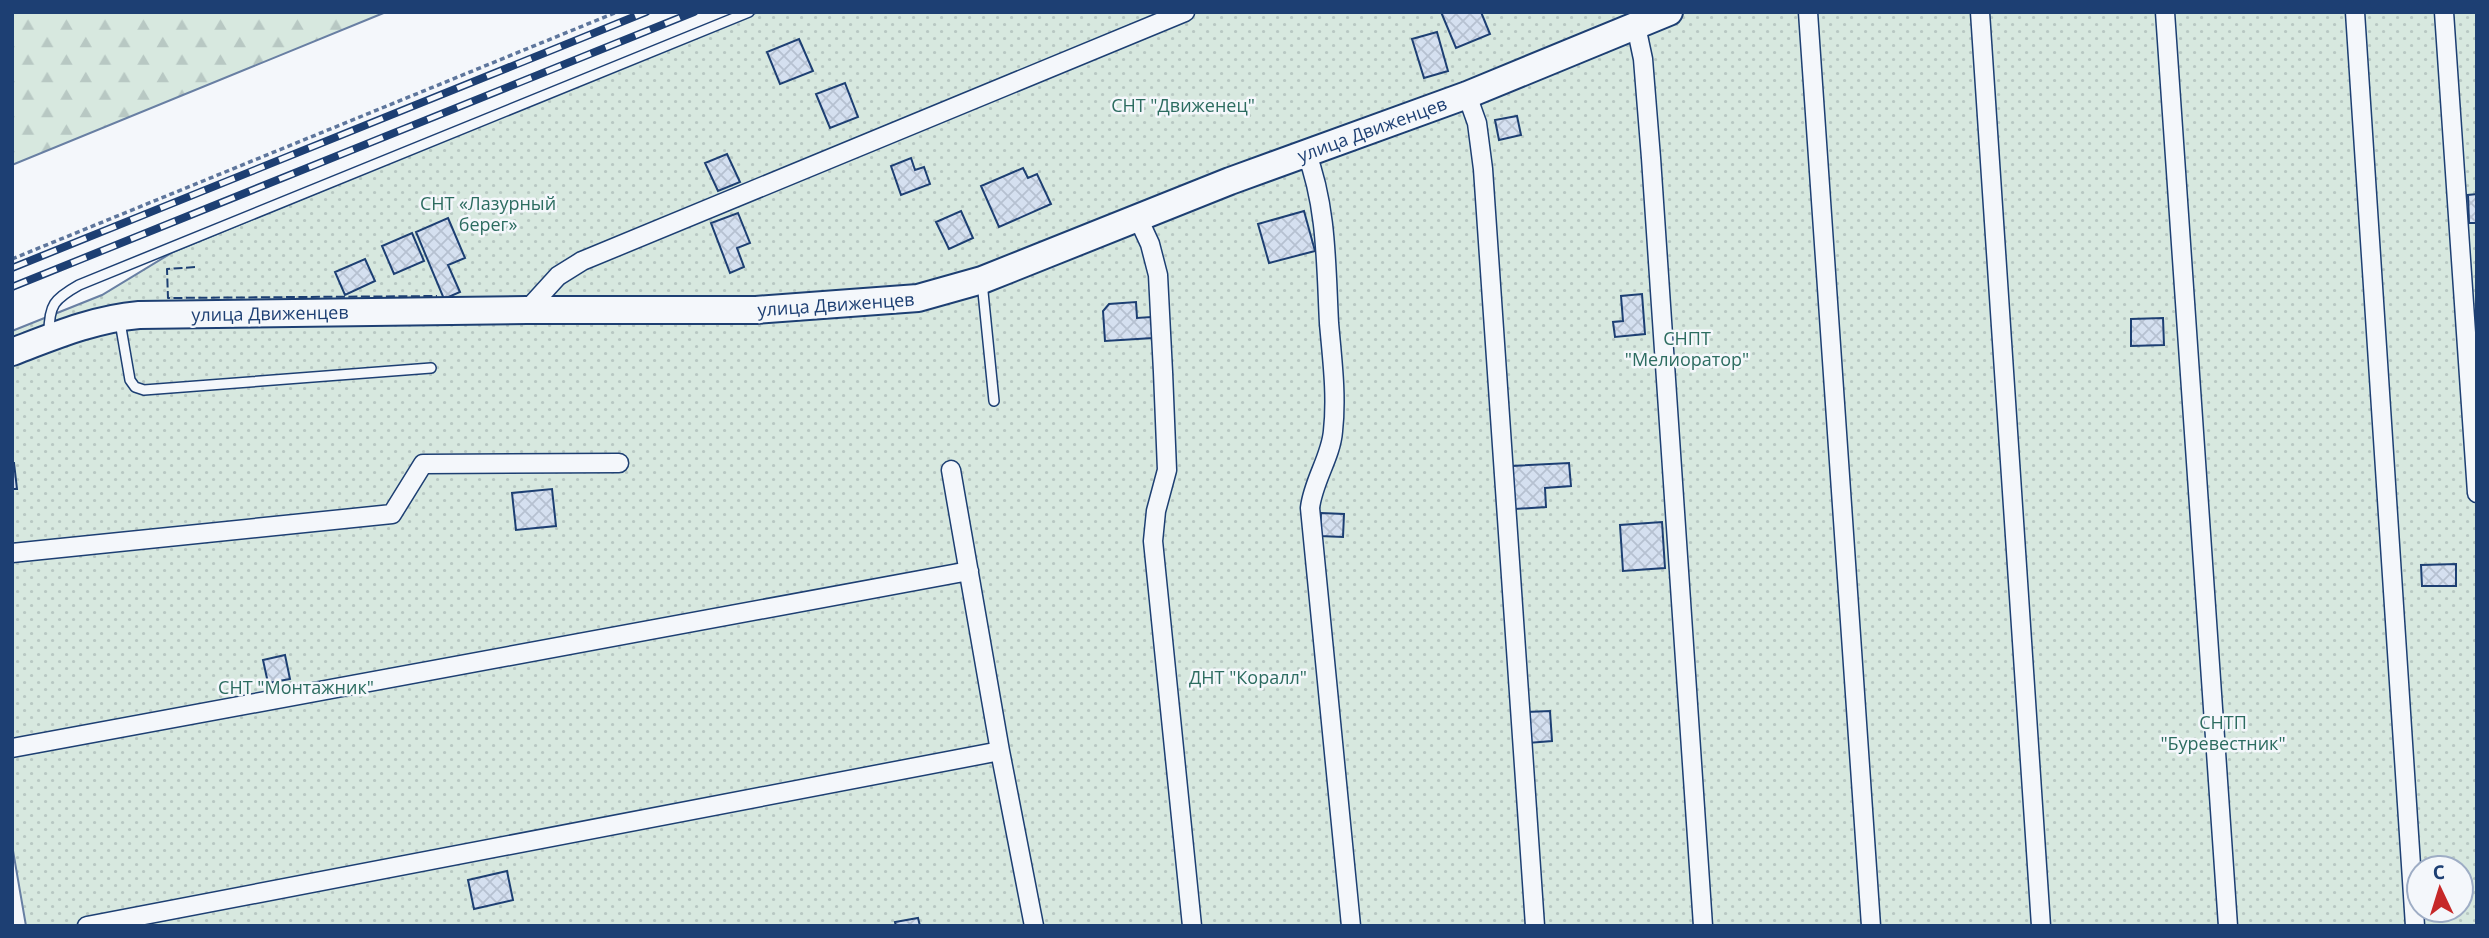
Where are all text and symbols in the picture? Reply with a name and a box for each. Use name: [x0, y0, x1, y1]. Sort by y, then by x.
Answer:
street label: улица Движенцев: [1294, 91, 1450, 167]
park label: СНТ "Движенец": [1111, 93, 1255, 117]
park label: СНТ «Лазурный берег»: [420, 191, 556, 236]
street label: улица Движенцев: [757, 287, 915, 321]
street label: улица Движенцев: [191, 300, 349, 326]
park label: СНПТ "Мелиоратор": [1625, 326, 1749, 371]
park label: ДНТ "Коралл": [1189, 665, 1307, 689]
park label: СНТ "Монтажник": [218, 675, 374, 699]
park label: СНТП "Буревестник": [2160, 710, 2286, 755]
north arrow: [2405, 854, 2475, 924]
text: С: [2432, 859, 2446, 885]

